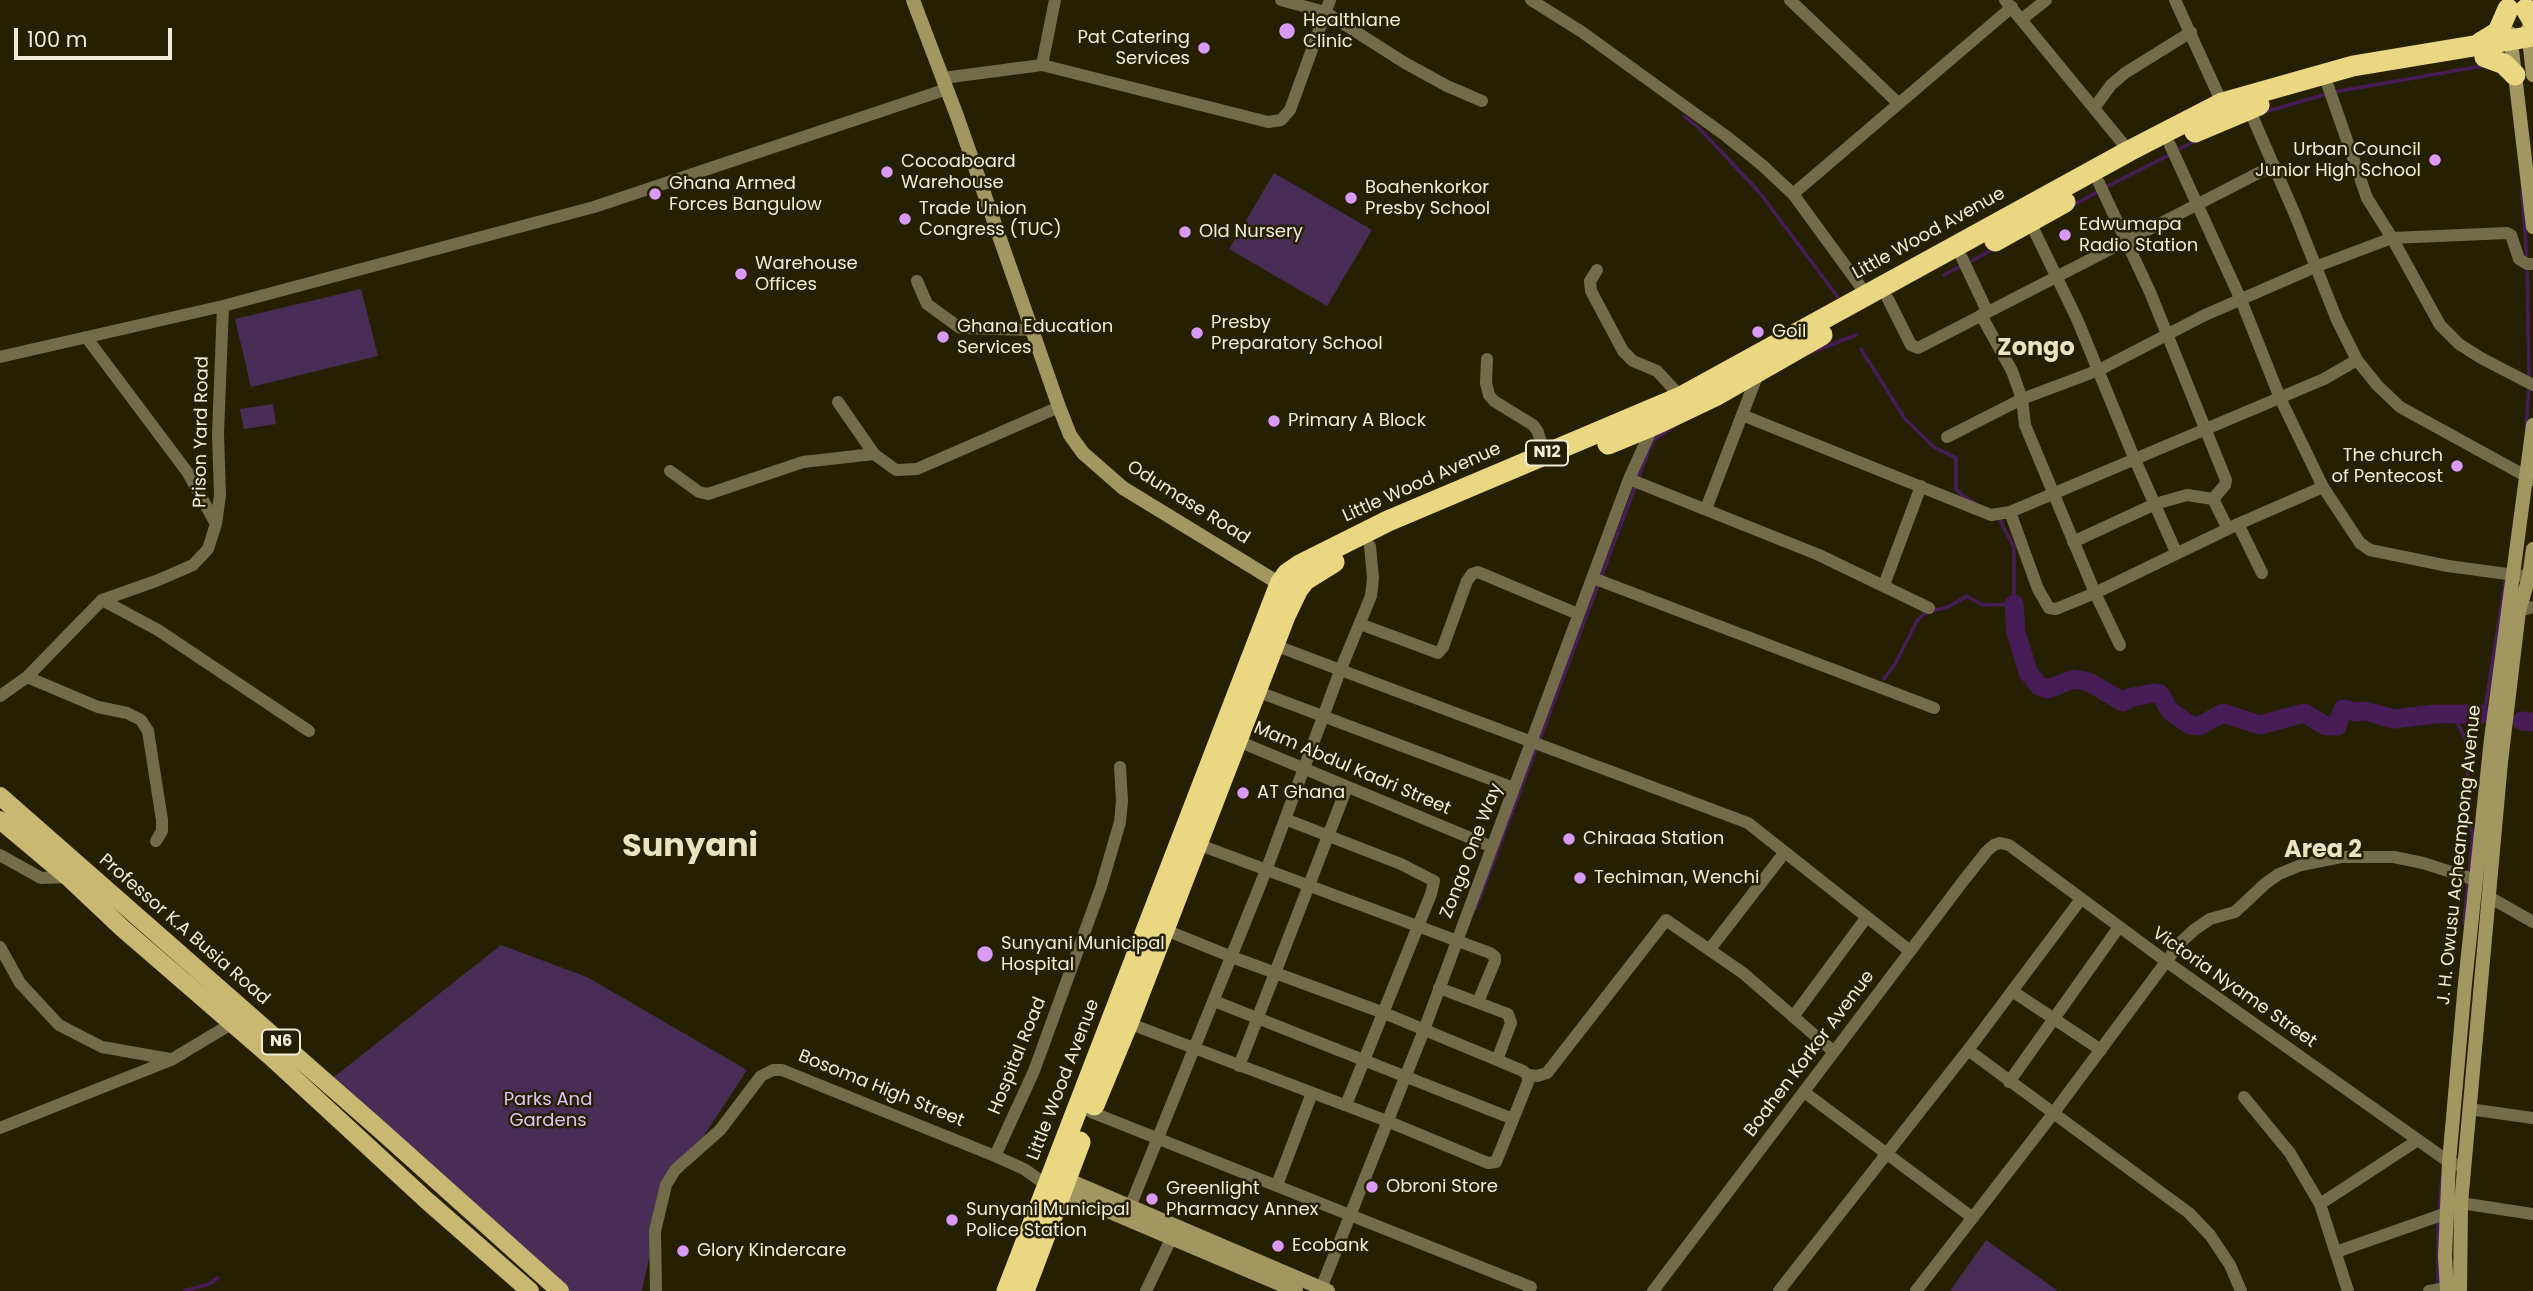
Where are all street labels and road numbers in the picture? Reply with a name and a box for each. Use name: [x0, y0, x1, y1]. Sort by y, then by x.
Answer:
street label: Little Wood Avenue: [1849, 183, 2009, 285]
street label: Prison Yard Road: [190, 356, 214, 508]
street label: Little Wood Avenue: [1340, 438, 1504, 528]
road number: N12: [1526, 440, 1568, 466]
street label: Odumase Road: [1123, 457, 1253, 549]
street label: J. H. Owusu Acheampong Avenue: [2433, 704, 2487, 1006]
street label: Mam Abdul Kadri Street: [1250, 718, 1454, 820]
street label: Zongo One Way: [1436, 780, 1508, 922]
street label: Professor K.A Busia Road: [94, 850, 274, 1010]
street label: Victoria Nyame Street: [2148, 923, 2320, 1053]
street label: Boahen Korkor Avenue: [1740, 967, 1880, 1141]
street label: Hospital Road: [985, 994, 1051, 1118]
street label: Little Wood Avenue: [1023, 996, 1105, 1164]
road number: N6: [262, 1030, 300, 1054]
street label: Bosoma High Street: [795, 1046, 967, 1132]

